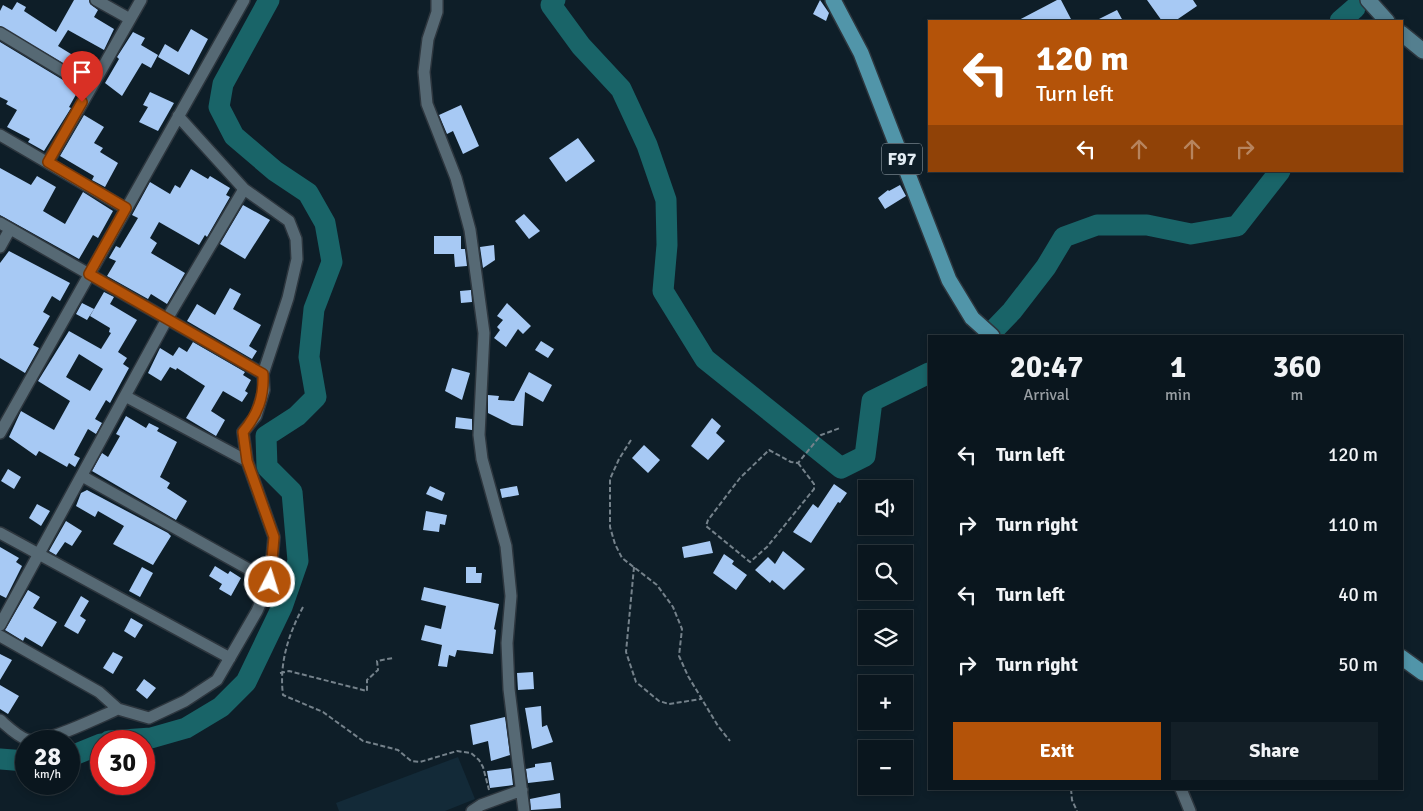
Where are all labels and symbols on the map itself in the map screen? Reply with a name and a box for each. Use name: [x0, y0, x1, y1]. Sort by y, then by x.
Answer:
pin: [61, 51, 103, 102]
road number: F97: [882, 144, 922, 174]
position arrow: [243, 555, 295, 607]
speed limit sign: 30: [90, 730, 155, 795]

